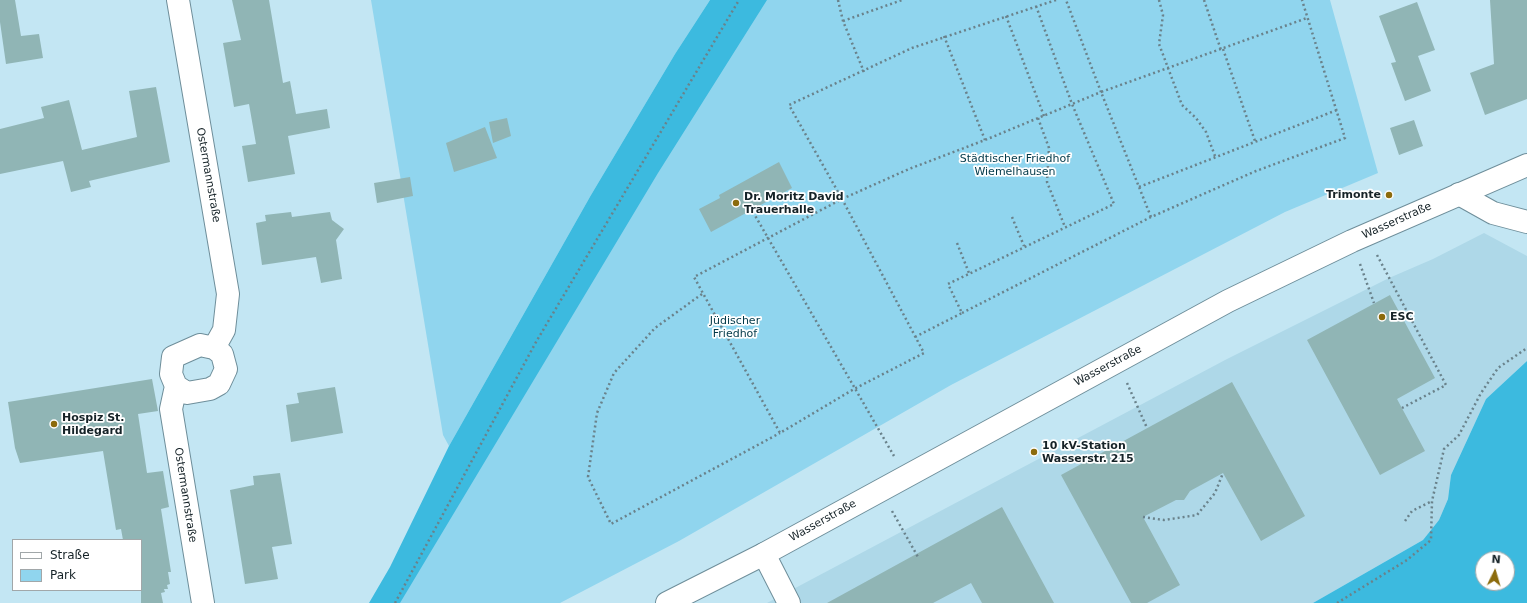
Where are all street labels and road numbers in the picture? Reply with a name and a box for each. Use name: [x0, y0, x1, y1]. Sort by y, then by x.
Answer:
street label: Ostermannstraße: [193, 126, 223, 224]
street label: Wasserstraße: [1360, 200, 1434, 242]
street label: Wasserstraße: [1072, 343, 1144, 389]
street label: Ostermannstraße: [171, 446, 199, 544]
street label: Wasserstraße: [787, 497, 859, 545]

